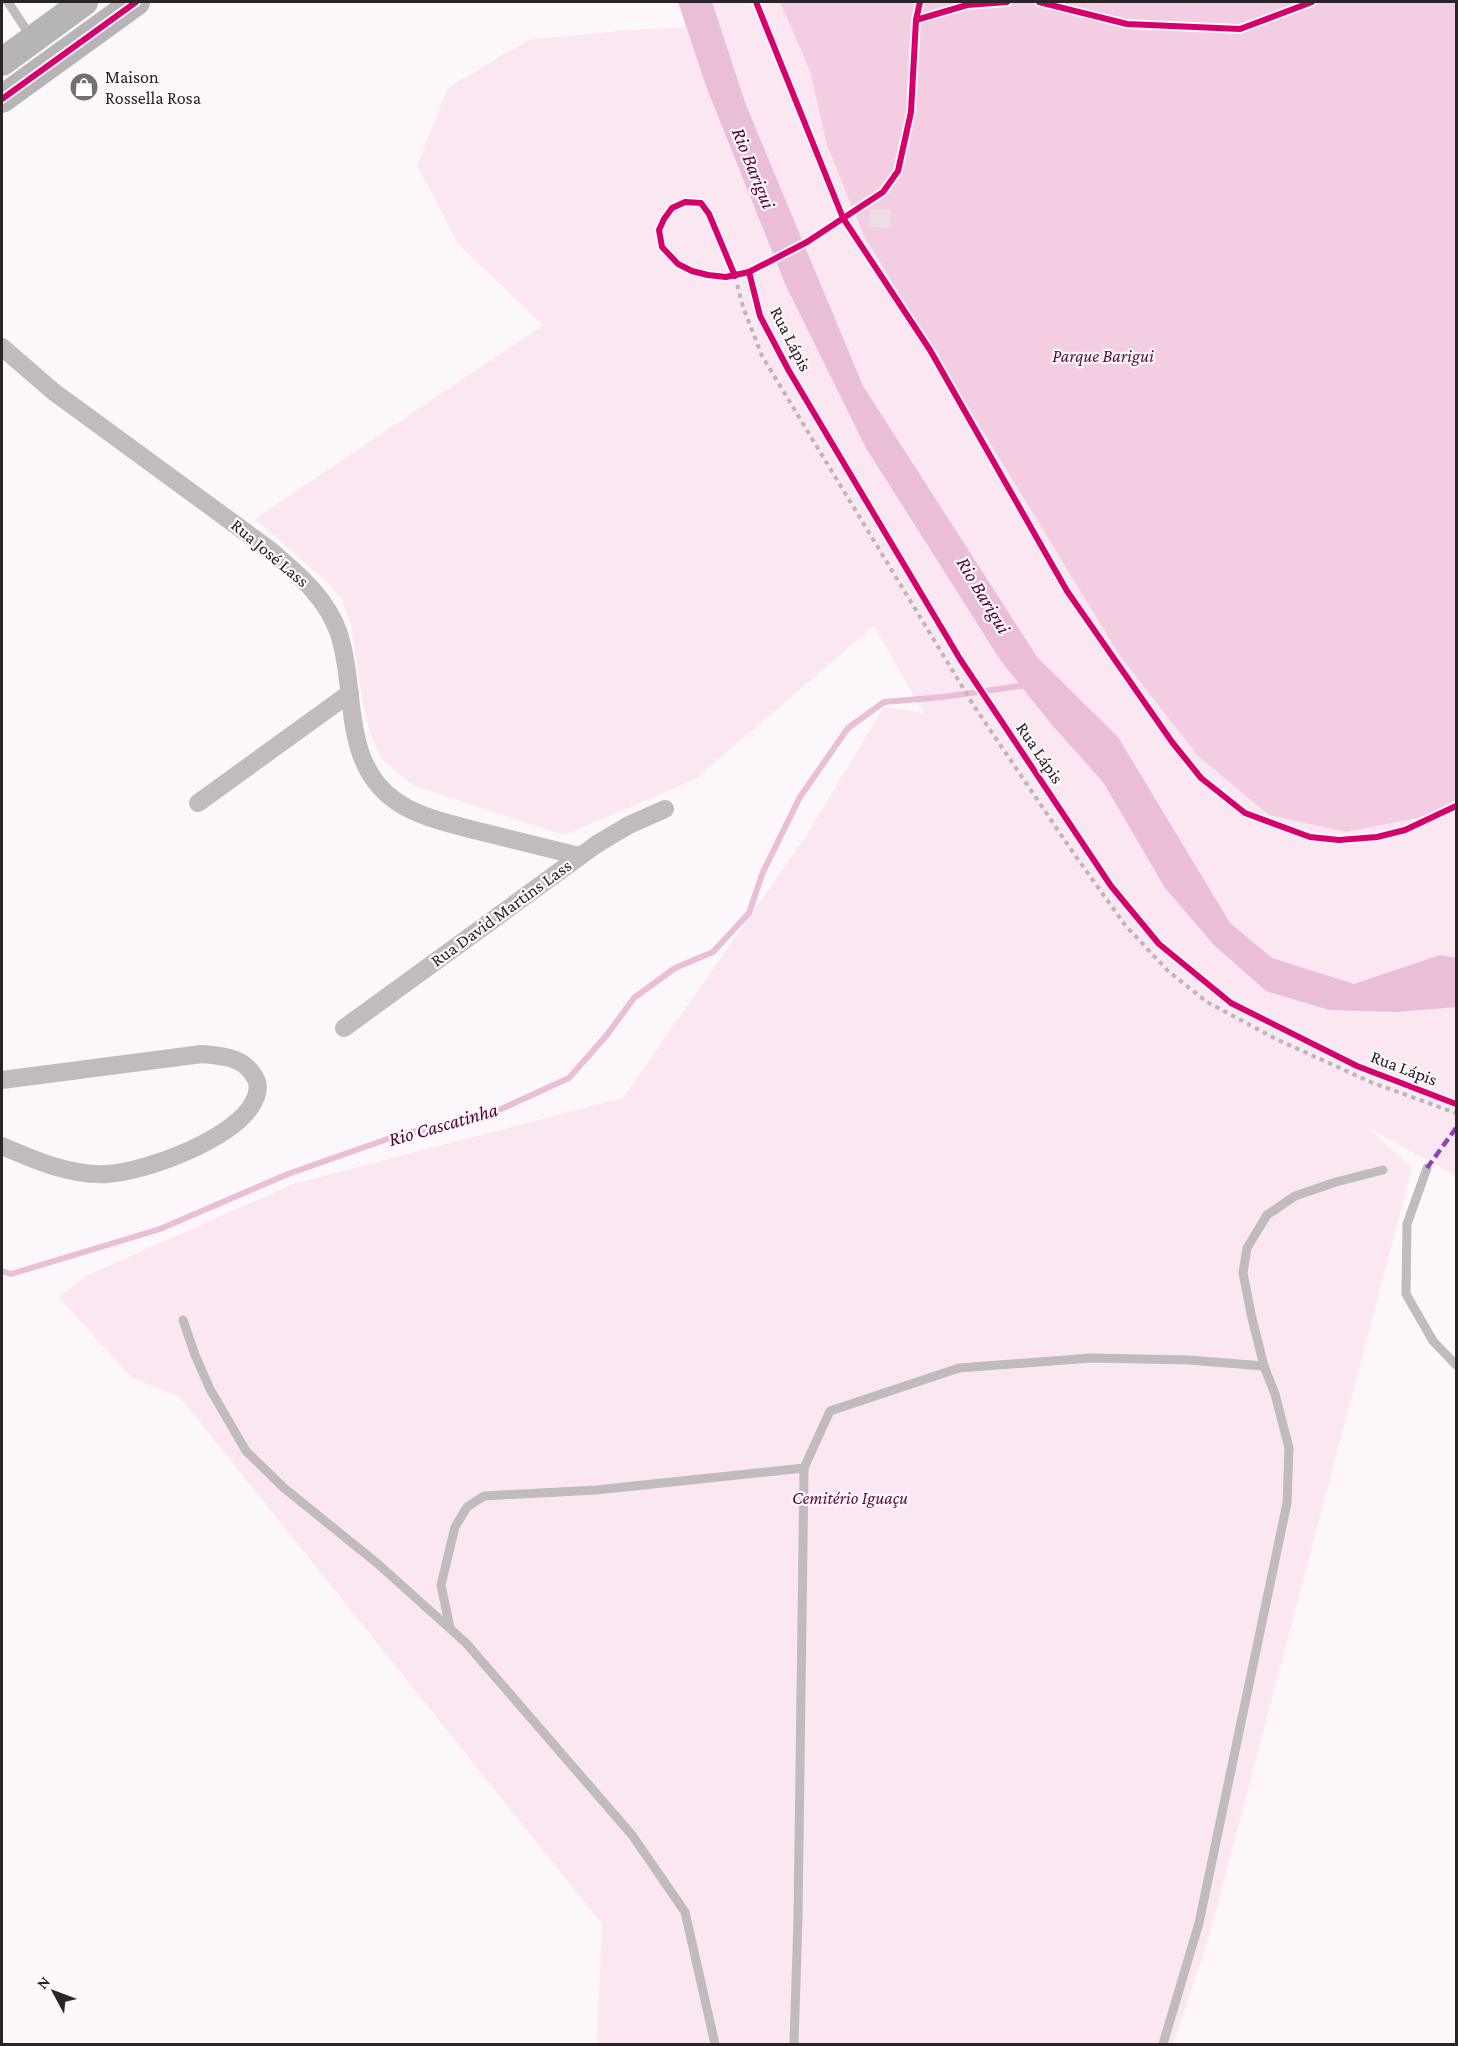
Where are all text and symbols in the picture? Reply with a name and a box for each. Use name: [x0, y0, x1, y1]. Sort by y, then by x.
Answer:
place label: Maison Rossella Rosa: [105, 67, 201, 108]
shop icon: Maison Rossella Rosa: [68, 71, 100, 103]
water label: Rio Barigui: [727, 124, 780, 213]
street label: Rua Lápis: [766, 303, 816, 375]
park label: Parque Barigui: [1052, 346, 1154, 366]
street label: Rua José Lass: [227, 515, 313, 591]
water label: Rio Barigui: [952, 553, 1016, 638]
street label: Rua Lápis: [1012, 719, 1068, 787]
street label: Rua David Martins Lass: [427, 855, 575, 971]
street label: Rua Lápis: [1368, 1046, 1440, 1090]
water label: Rio Cascatinha: [386, 1098, 500, 1150]
park label: Cemitério Iguaçu: [792, 1488, 908, 1508]
north arrow: [24, 1962, 84, 2022]
text: N: [33, 1973, 53, 1992]

